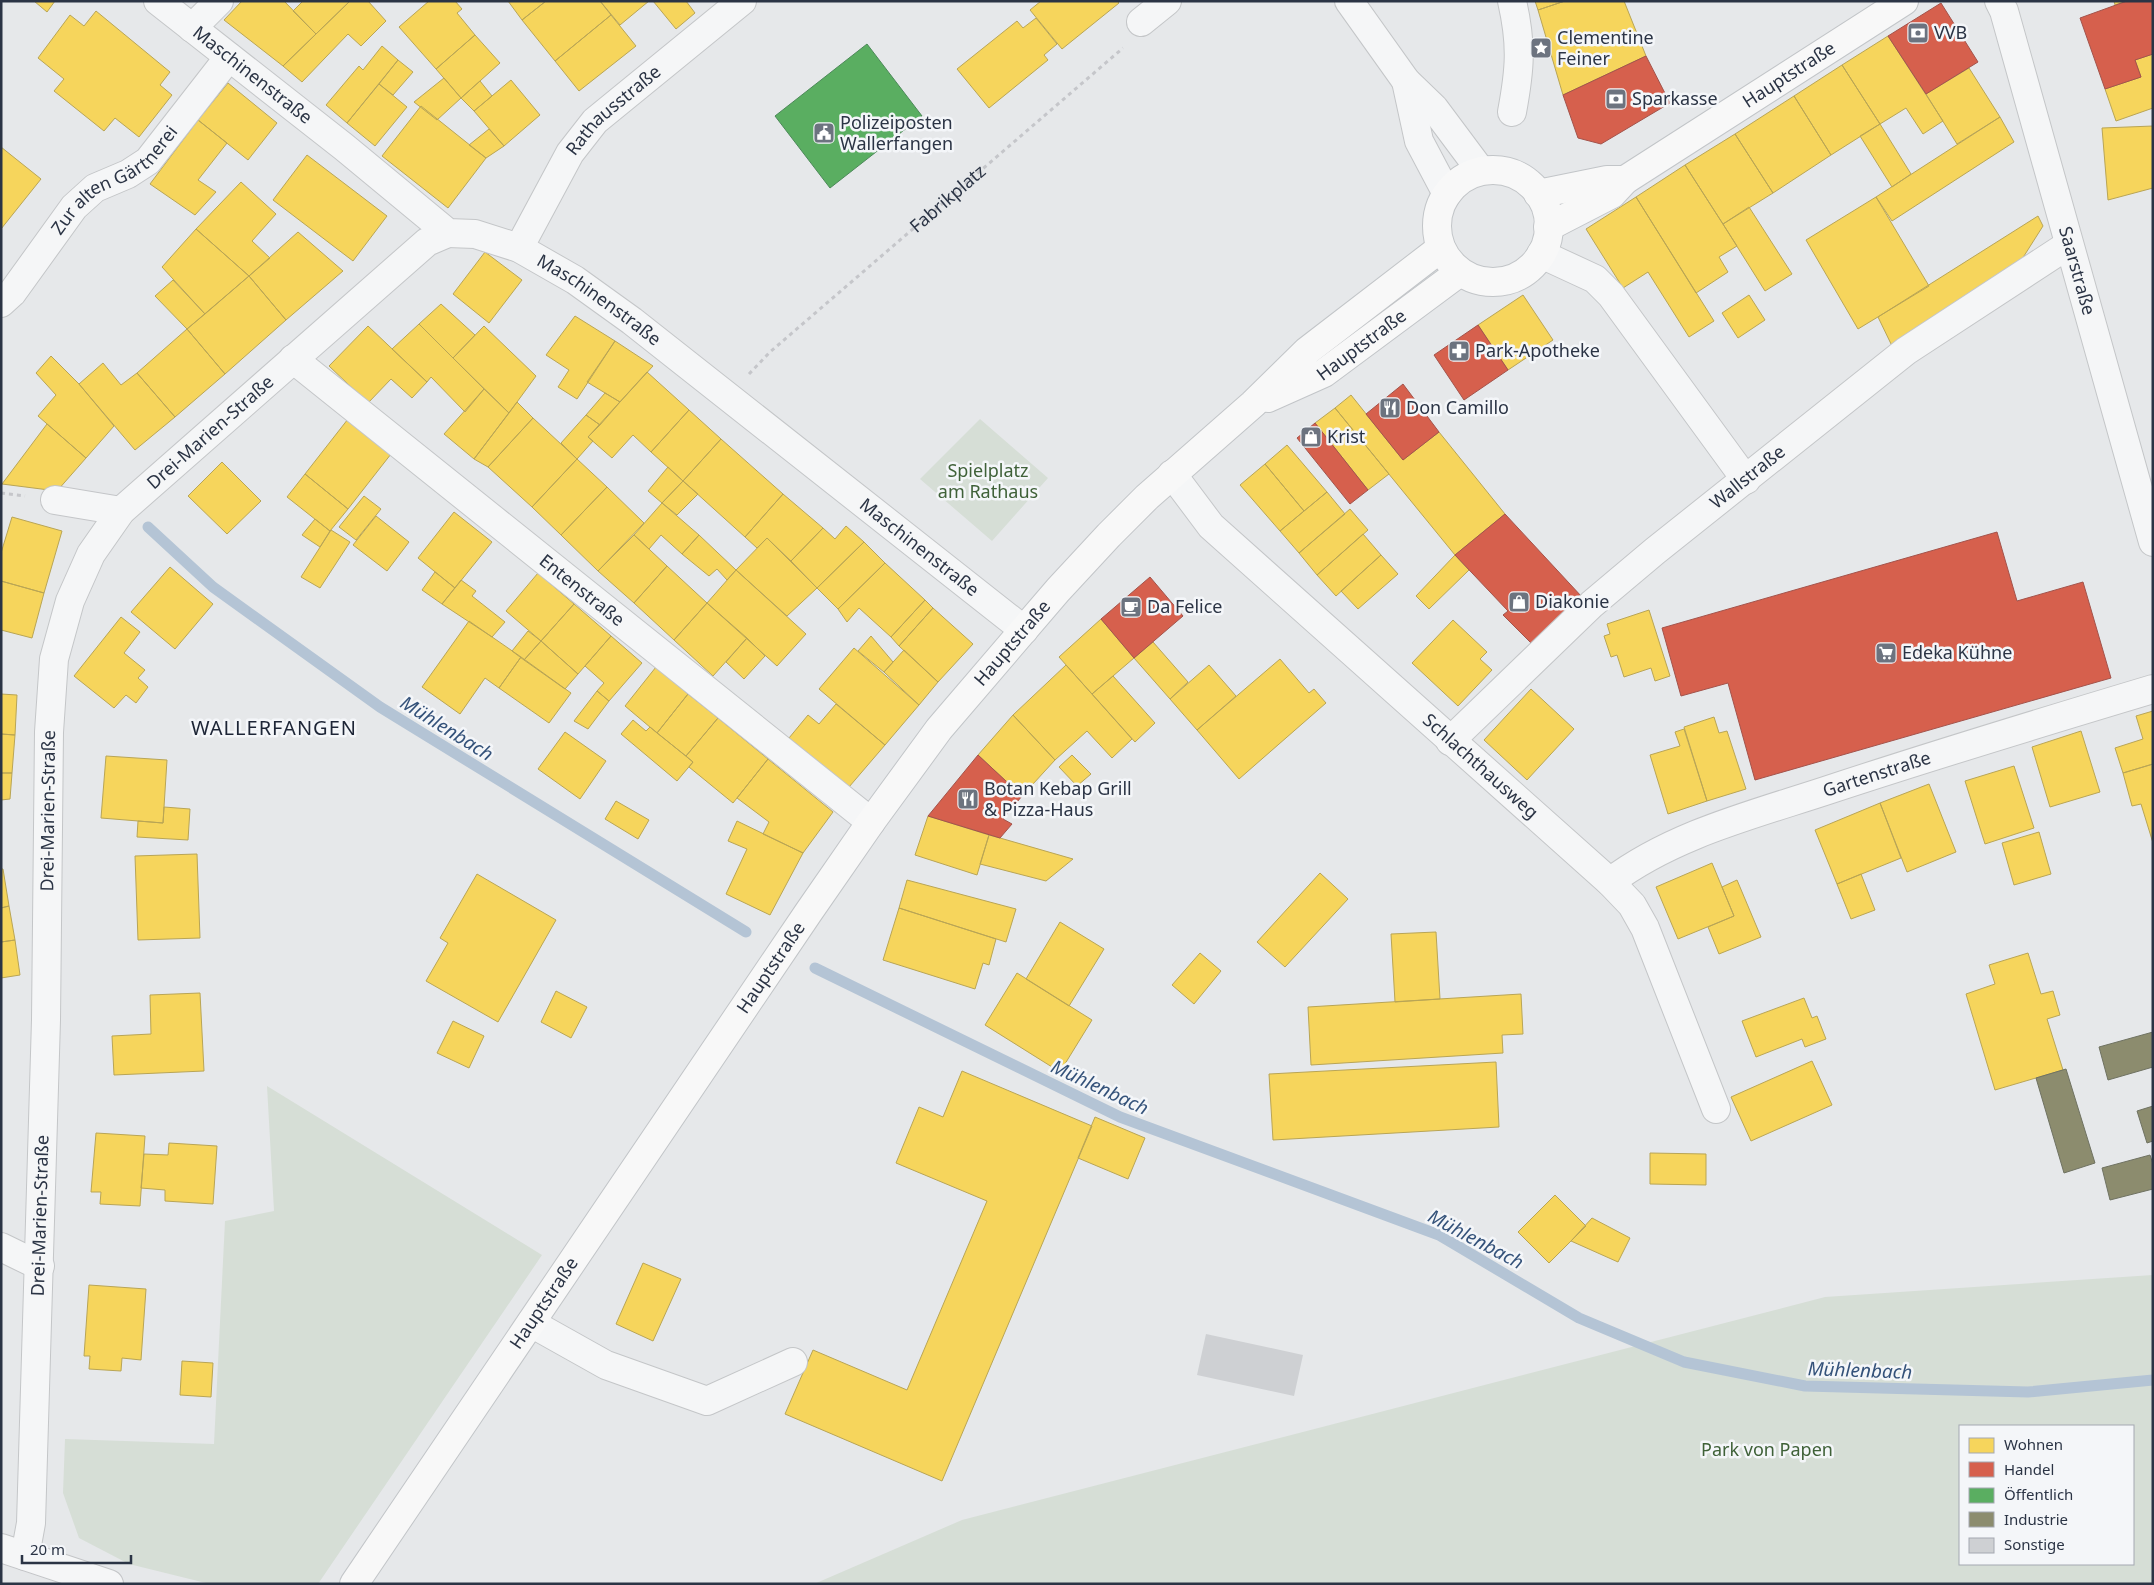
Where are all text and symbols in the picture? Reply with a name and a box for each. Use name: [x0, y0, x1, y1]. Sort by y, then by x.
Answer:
street label: Maschinenstraße: [188, 20, 318, 129]
place label: VVB: [1934, 20, 1967, 44]
bank icon: VVB: [1906, 21, 1930, 45]
place label: Clementine Feiner: [1557, 25, 1654, 70]
street label: Hauptstraße: [1737, 35, 1840, 113]
place icon: Clementine Feiner: [1529, 36, 1553, 60]
street label: Rathausstraße: [560, 59, 665, 160]
place label: Sparkasse: [1632, 86, 1718, 110]
bank icon: Sparkasse: [1604, 87, 1628, 111]
place label: Polizeiposten Wallerfangen: [840, 110, 953, 155]
street label: Zur alten Gärtnerei: [45, 120, 182, 239]
public building icon: Polizeiposten Wallerfangen: [812, 121, 836, 145]
street label: Fabrikplatz: [904, 159, 990, 238]
street label: Saarstraße: [2054, 223, 2102, 318]
street label: Maschinenstraße: [533, 248, 666, 350]
street label: Hauptstraße: [1311, 303, 1411, 386]
place label: Park-Apotheke: [1475, 338, 1600, 362]
pharmacy icon: Park-Apotheke: [1447, 339, 1471, 363]
street label: Drei-Marien-Straße: [141, 369, 278, 494]
place label: Don Camillo: [1406, 395, 1509, 419]
restaurant icon: Don Camillo: [1378, 396, 1402, 420]
place label: Krist: [1327, 424, 1366, 448]
shop icon: Krist: [1299, 425, 1323, 449]
street label: Wallstraße: [1704, 439, 1789, 514]
park label: Spielplatz am Rathaus: [938, 458, 1038, 503]
street label: Maschinenstraße: [855, 492, 984, 601]
street label: Entenstraße: [535, 548, 630, 631]
place label: Diakonie: [1535, 589, 1609, 613]
shop icon: Diakonie: [1507, 590, 1531, 614]
street label: Hauptstraße: [968, 594, 1055, 691]
place label: Da Felice: [1147, 594, 1223, 618]
cafe icon: Da Felice: [1119, 595, 1143, 619]
place label: Edeka Kühne: [1902, 640, 2012, 664]
supermarket icon: Edeka Kühne: [1874, 641, 1898, 665]
water label: Mühlenbach: [396, 689, 498, 767]
street label: Schlachthausweg: [1418, 708, 1544, 823]
district label: WALLERFANGEN: [191, 714, 357, 741]
street label: Drei-Marien-Straße: [34, 730, 60, 892]
street label: Gartenstraße: [1819, 745, 1933, 802]
place label: Botan Kebap Grill & Pizza-Haus: [984, 776, 1132, 821]
restaurant icon: Botan Kebap Grill & Pizza-Haus: [956, 787, 980, 811]
street label: Hauptstraße: [730, 917, 810, 1018]
water label: Mühlenbach: [1047, 1053, 1153, 1121]
street label: Drei-Marien-Straße: [25, 1135, 54, 1297]
water label: Mühlenbach: [1424, 1203, 1528, 1275]
street label: Hauptstraße: [504, 1252, 583, 1353]
water label: Mühlenbach: [1807, 1355, 1913, 1385]
legend: [1959, 1425, 2134, 1565]
text: Wohnen: [2004, 1434, 2063, 1454]
park label: Park von Papen: [1701, 1437, 1833, 1461]
text: Handel: [2004, 1459, 2054, 1479]
text: Öffentlich: [2004, 1484, 2073, 1504]
text: Industrie: [2004, 1509, 2068, 1529]
scale bar: [22, 1532, 131, 1564]
text: Sonstige: [2004, 1534, 2065, 1554]
text: 20 m: [30, 1539, 65, 1559]

